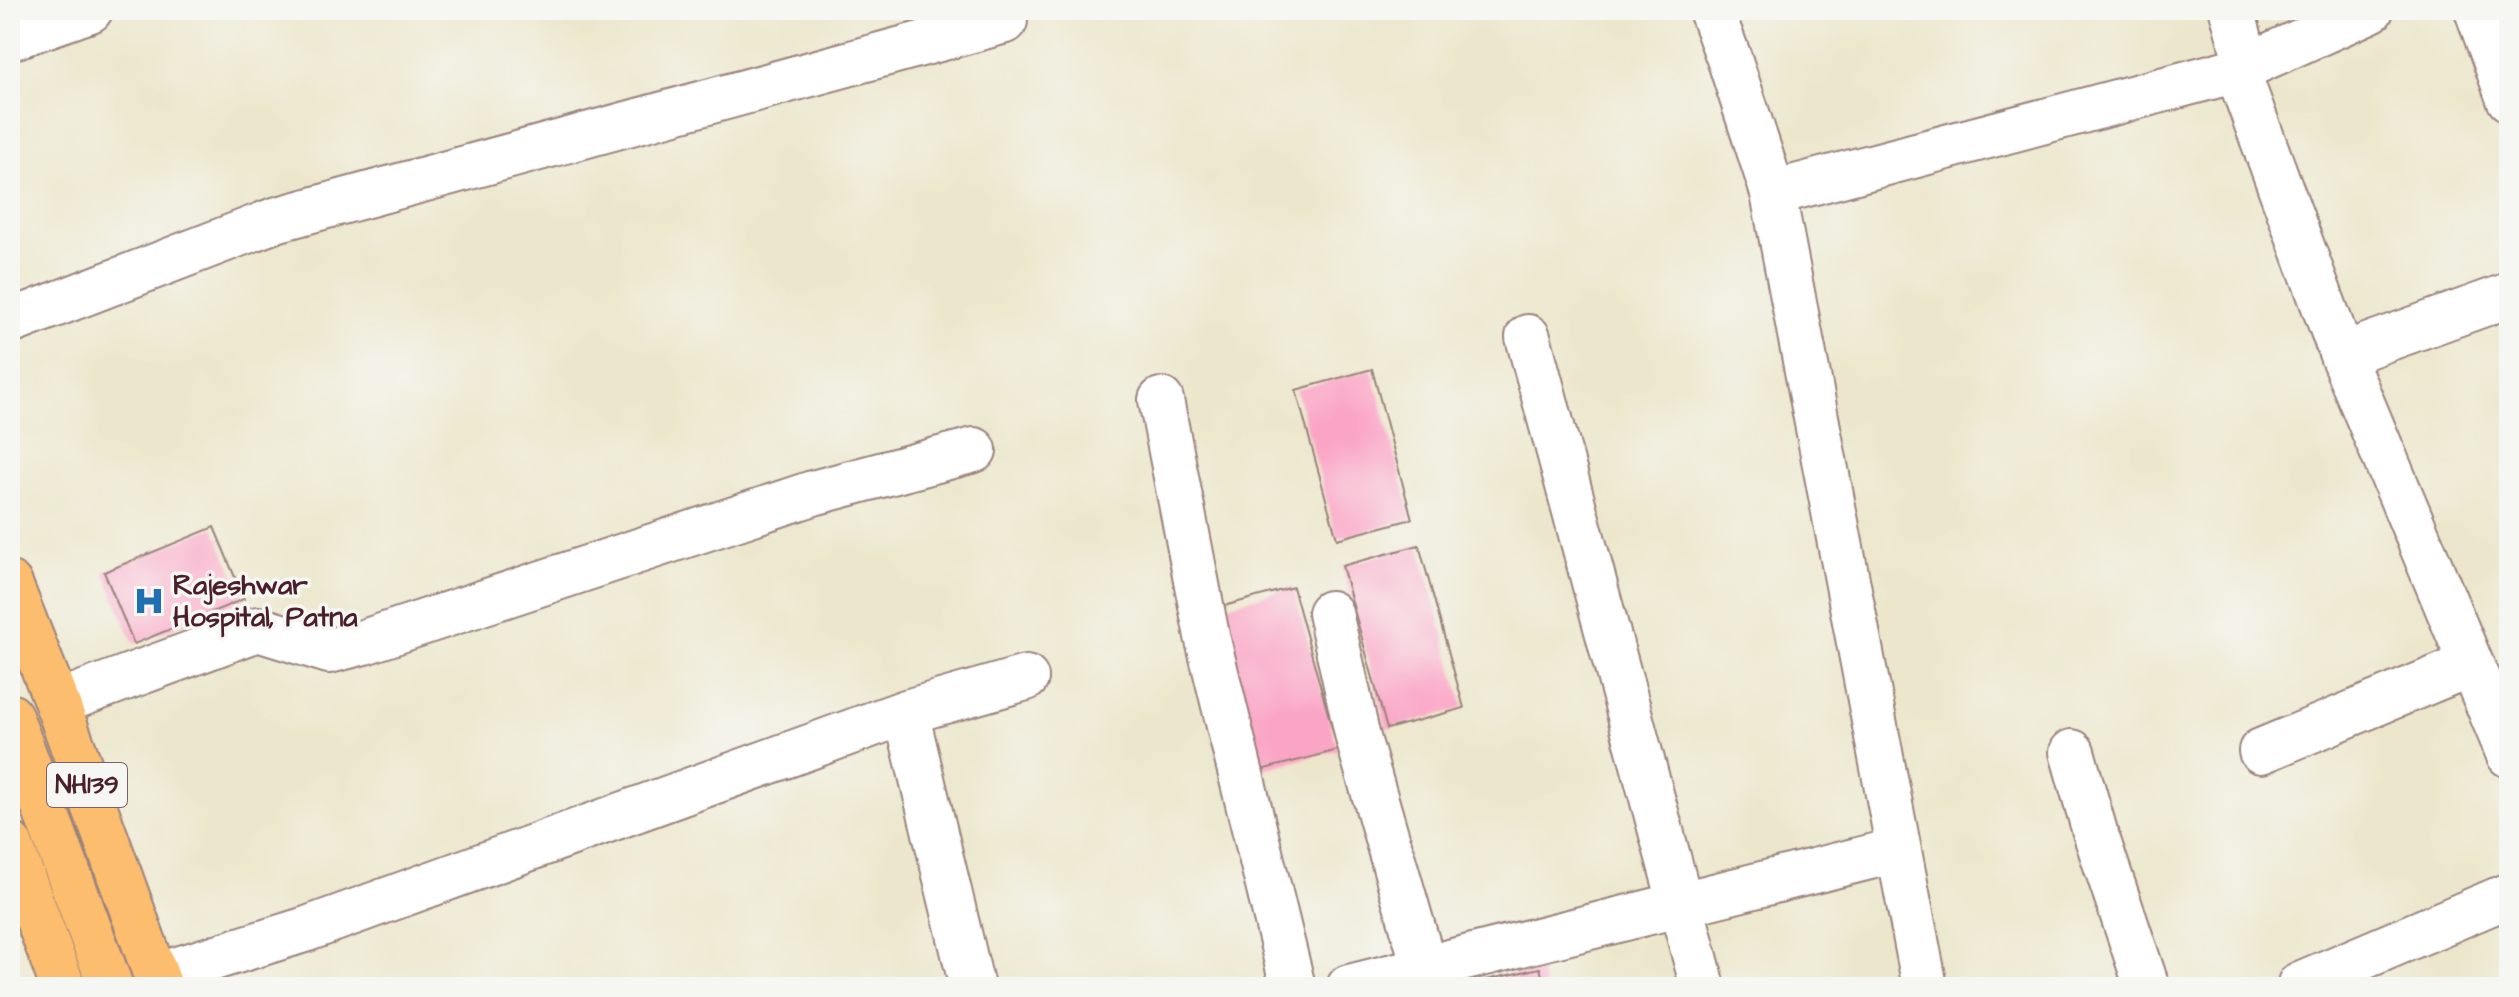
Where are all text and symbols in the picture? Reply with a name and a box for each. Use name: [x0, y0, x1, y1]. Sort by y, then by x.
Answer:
place label: Rajeshwar Hospital, Patna: [173, 566, 358, 638]
hospital icon: Rajeshwar Hospital, Patna: [132, 584, 166, 618]
road number: NH139: [47, 763, 127, 807]

